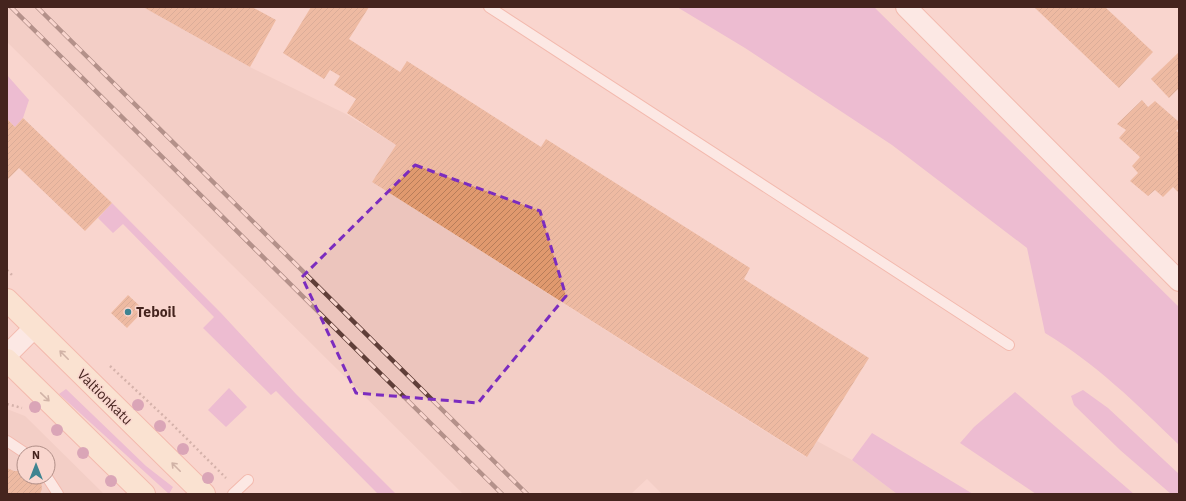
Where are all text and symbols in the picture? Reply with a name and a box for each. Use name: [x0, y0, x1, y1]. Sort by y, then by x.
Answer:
place label: Teboil: [136, 303, 176, 321]
marker: Teboil: [123, 307, 133, 317]
one-way arrow: [59, 350, 69, 360]
street label: Valtionkatu: [73, 365, 137, 429]
one-way arrow: [40, 392, 50, 402]
north arrow: [16, 445, 56, 485]
text: N: [32, 448, 40, 462]
one-way arrow: [171, 462, 181, 471]

